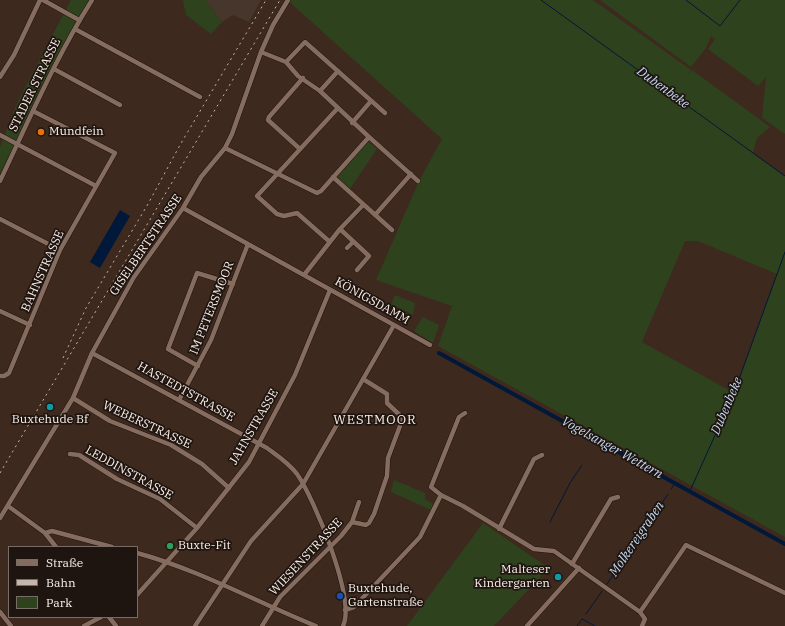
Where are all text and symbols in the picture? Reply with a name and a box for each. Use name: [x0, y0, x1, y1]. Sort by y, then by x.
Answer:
street label: STADER STRASSE: [6, 36, 64, 134]
water label: Dubenbeke: [634, 64, 692, 112]
place label: Mundfein: [49, 125, 104, 139]
marker: Mundfein: [36, 127, 46, 137]
street label: GISELBERTSTRASSE: [107, 192, 185, 298]
street label: BAHNSTRASSE: [19, 228, 67, 314]
street label: IM PETERSMOOR: [187, 259, 237, 357]
street label: KÖNIGSDAMM: [332, 275, 412, 327]
street label: HASTEDTSTRASSE: [135, 359, 237, 425]
water label: Dubenbeke: [708, 375, 746, 437]
street label: JAHNSTRASSE: [226, 387, 282, 467]
street label: WEBERSTRASSE: [100, 398, 194, 452]
marker: Buxtehude Bf: [45, 402, 55, 412]
district label: WESTMOOR: [333, 412, 417, 428]
place label: Buxtehude Bf: [12, 413, 88, 427]
water label: Vogelsanger Wettern: [559, 414, 665, 482]
street label: LEDDINSTRASSE: [83, 443, 175, 503]
water label: Molkereigraben: [606, 499, 668, 579]
street label: WIESENSTRASSE: [266, 515, 346, 599]
place label: Buxte-Fit: [178, 539, 231, 553]
marker: Buxte-Fit: [165, 541, 175, 551]
legend: [8, 546, 138, 618]
text: Straße: [46, 555, 83, 570]
place label: Malteser Kindergarten: [474, 563, 550, 591]
marker: Malteser Kindergarten: [553, 572, 563, 582]
text: Bahn: [46, 575, 76, 590]
place label: Buxtehude, Gartenstraße: [348, 582, 423, 610]
marker: Buxtehude, Gartenstraße: [335, 591, 345, 601]
text: Park: [46, 595, 72, 610]

